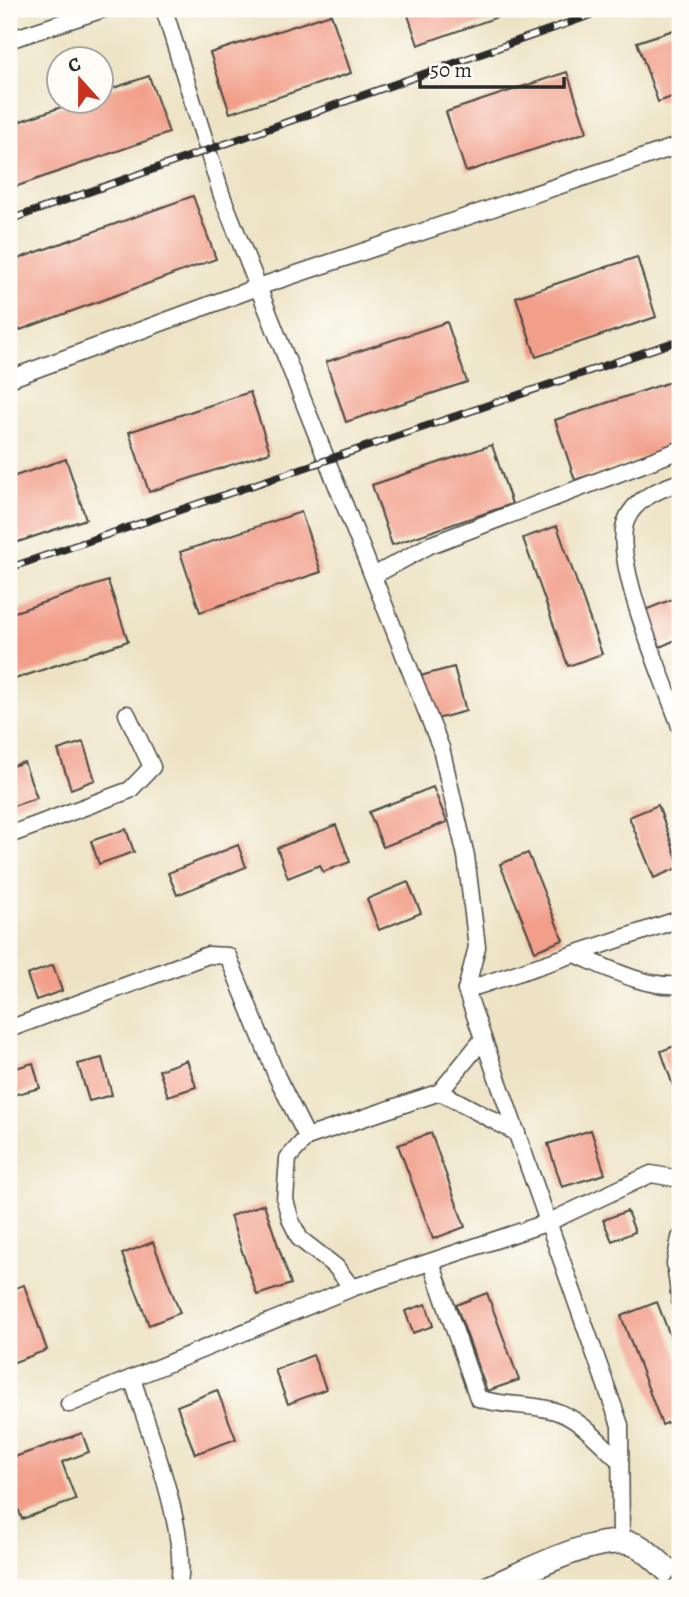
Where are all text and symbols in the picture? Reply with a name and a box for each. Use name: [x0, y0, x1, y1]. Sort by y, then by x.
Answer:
north arrow: [46, 46, 116, 116]
scale bar: [420, 46, 563, 90]
text: С: [64, 51, 84, 79]
text: 50 m: [430, 56, 472, 84]

